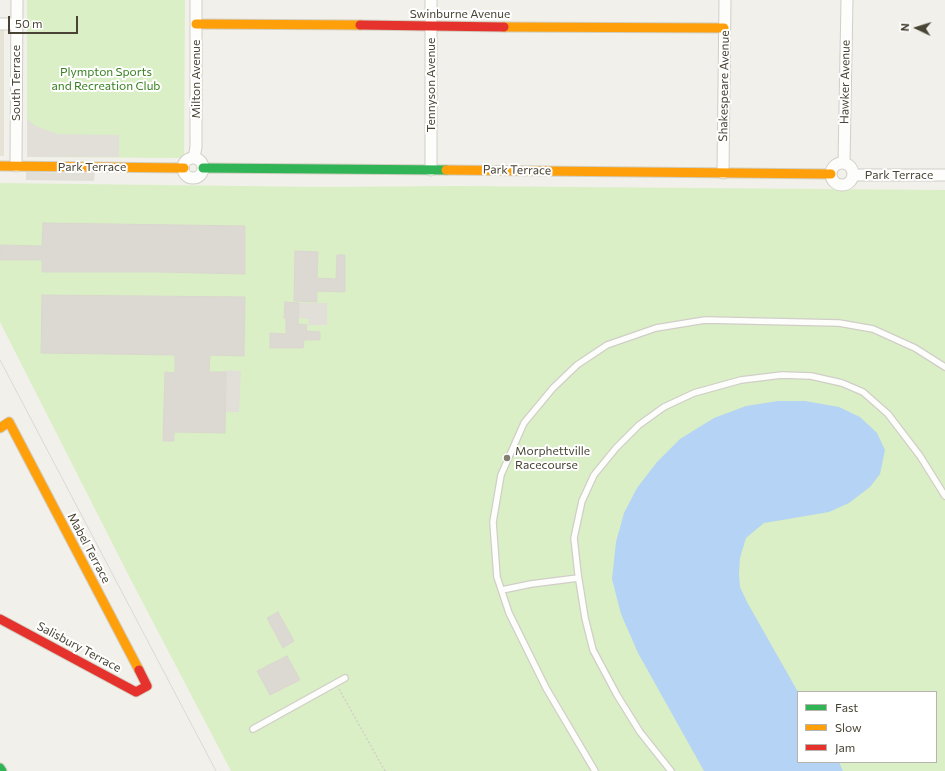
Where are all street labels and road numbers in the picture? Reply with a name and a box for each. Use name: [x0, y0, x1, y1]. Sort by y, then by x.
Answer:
street label: Swinburne Avenue: [410, 7, 510, 21]
street label: Shakespeare Avenue: [716, 30, 732, 142]
street label: Tennyson Avenue: [424, 38, 438, 132]
street label: Milton Avenue: [189, 40, 203, 118]
street label: Hawker Avenue: [837, 40, 853, 124]
street label: South Terrace: [9, 45, 23, 121]
street label: Park Terrace: [58, 160, 126, 174]
street label: Park Terrace: [483, 162, 551, 178]
street label: Park Terrace: [865, 168, 933, 182]
street label: Mabel Terrace: [64, 510, 114, 586]
street label: Salisbury Terrace: [35, 619, 123, 675]

